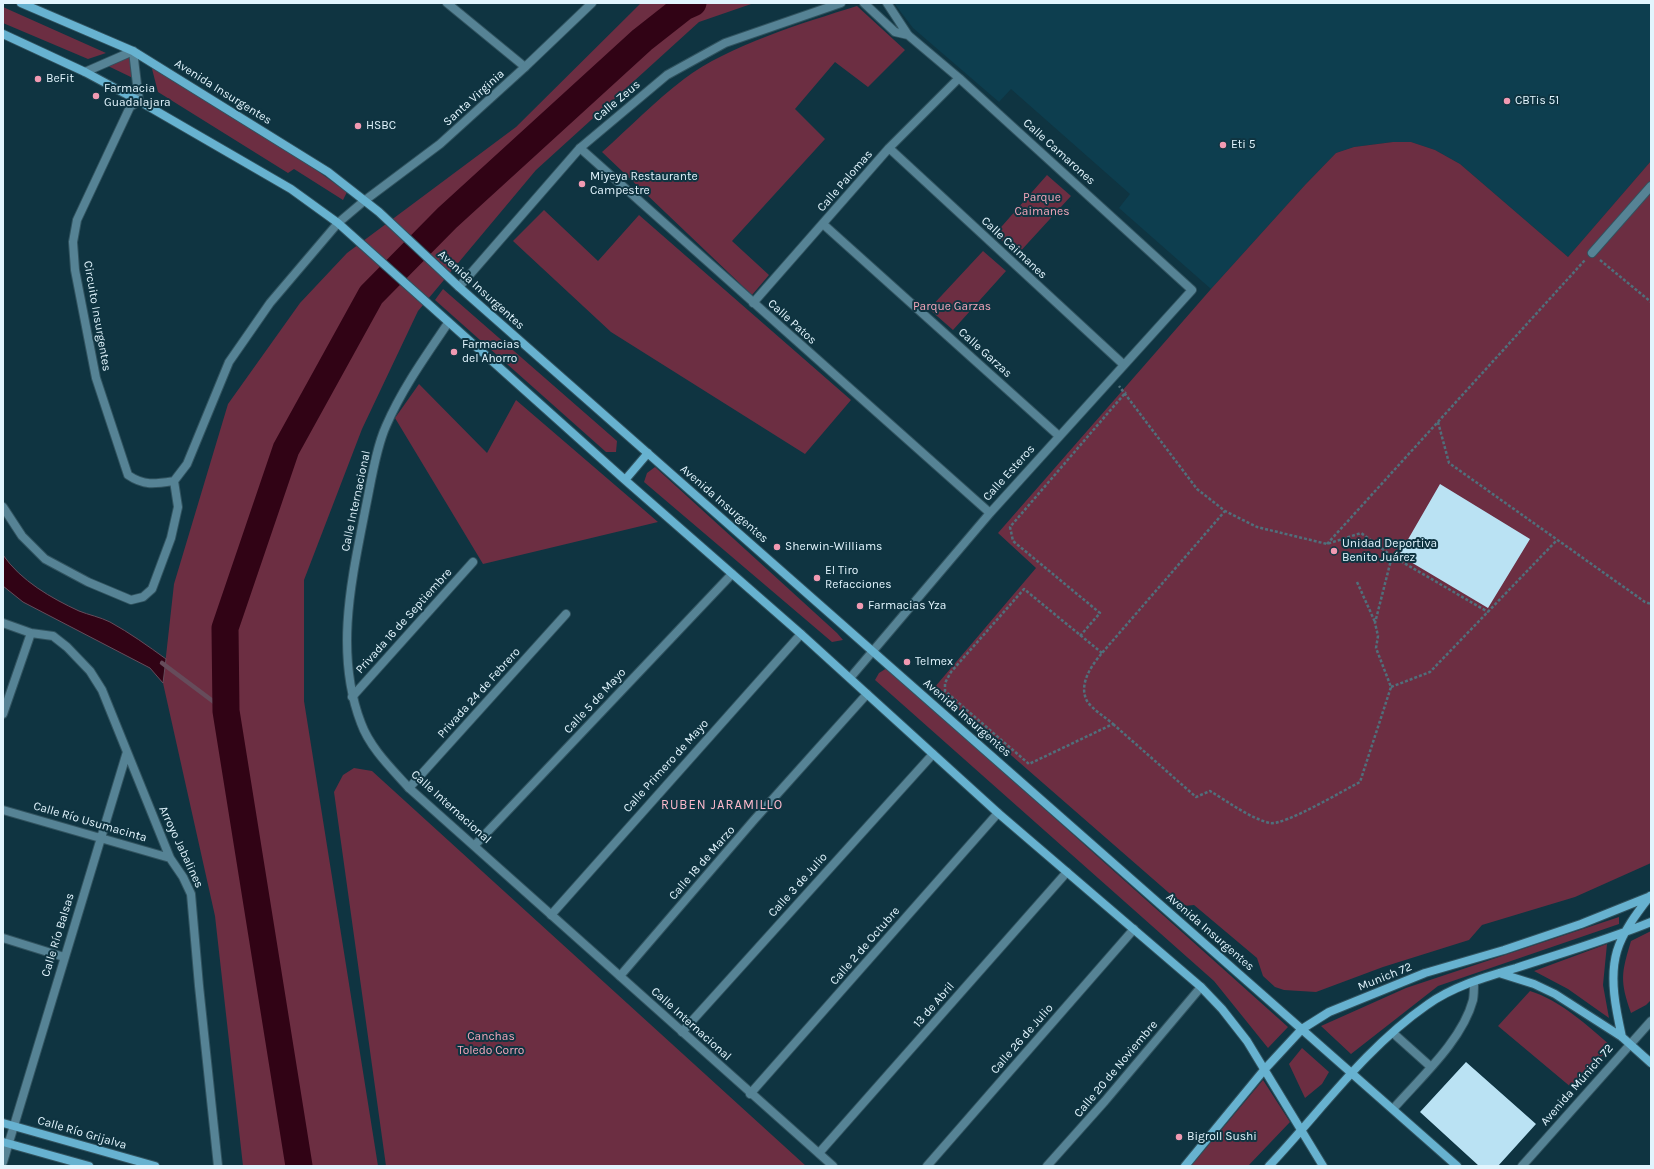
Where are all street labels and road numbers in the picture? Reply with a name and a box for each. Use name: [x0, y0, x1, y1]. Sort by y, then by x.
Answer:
street label: Avenida Insurgentes: [172, 56, 274, 128]
street label: Santa Virginia: [440, 67, 508, 129]
street label: Calle Zeus: [591, 77, 643, 125]
street label: Calle Camarones: [1020, 116, 1098, 188]
street label: Calle Palomas: [814, 147, 876, 215]
street label: Calle Caimanes: [978, 214, 1050, 282]
street label: Avenida Insurgentes: [435, 247, 527, 333]
street label: Circuito Insurgentes: [80, 260, 114, 372]
street label: Calle Patos: [765, 296, 819, 348]
street label: Calle Garzas: [955, 325, 1015, 381]
street label: Calle Esteros: [980, 442, 1038, 504]
street label: Calle Internacional: [338, 449, 374, 553]
street label: Avenida Insurgentes: [677, 462, 771, 546]
street label: Privada 16 de Septiembre: [353, 565, 455, 677]
street label: Privada 24 de Febrero: [435, 645, 523, 741]
street label: Calle 5 de Mayo: [561, 665, 629, 737]
street label: Avenida Insurgentes: [920, 676, 1014, 760]
street label: Calle Primero de Mayo: [620, 716, 712, 816]
street label: Calle Internacional: [408, 767, 494, 847]
street label: Calle Río Usumacinta: [32, 799, 148, 845]
street label: Arroyo Jabalines: [156, 804, 206, 890]
street label: Calle 18 de Marzo: [666, 823, 738, 903]
street label: Calle 3 de Julio: [765, 850, 831, 920]
street label: Avenida Insurgentes: [1163, 890, 1257, 974]
street label: Calle Río Balsas: [38, 891, 78, 979]
street label: Calle 2 de Octubre: [827, 904, 903, 988]
street label: Munich 72: [1356, 960, 1414, 994]
street label: 13 de Abril: [910, 979, 958, 1031]
street label: Calle Internacional: [648, 984, 734, 1064]
street label: Calle 26 de Julio: [988, 1001, 1056, 1077]
street label: Calle 20 de Noviembre: [1071, 1018, 1161, 1120]
street label: Avenida Múnich 72: [1538, 1041, 1616, 1129]
street label: Calle Río Grijalva: [36, 1113, 128, 1153]

